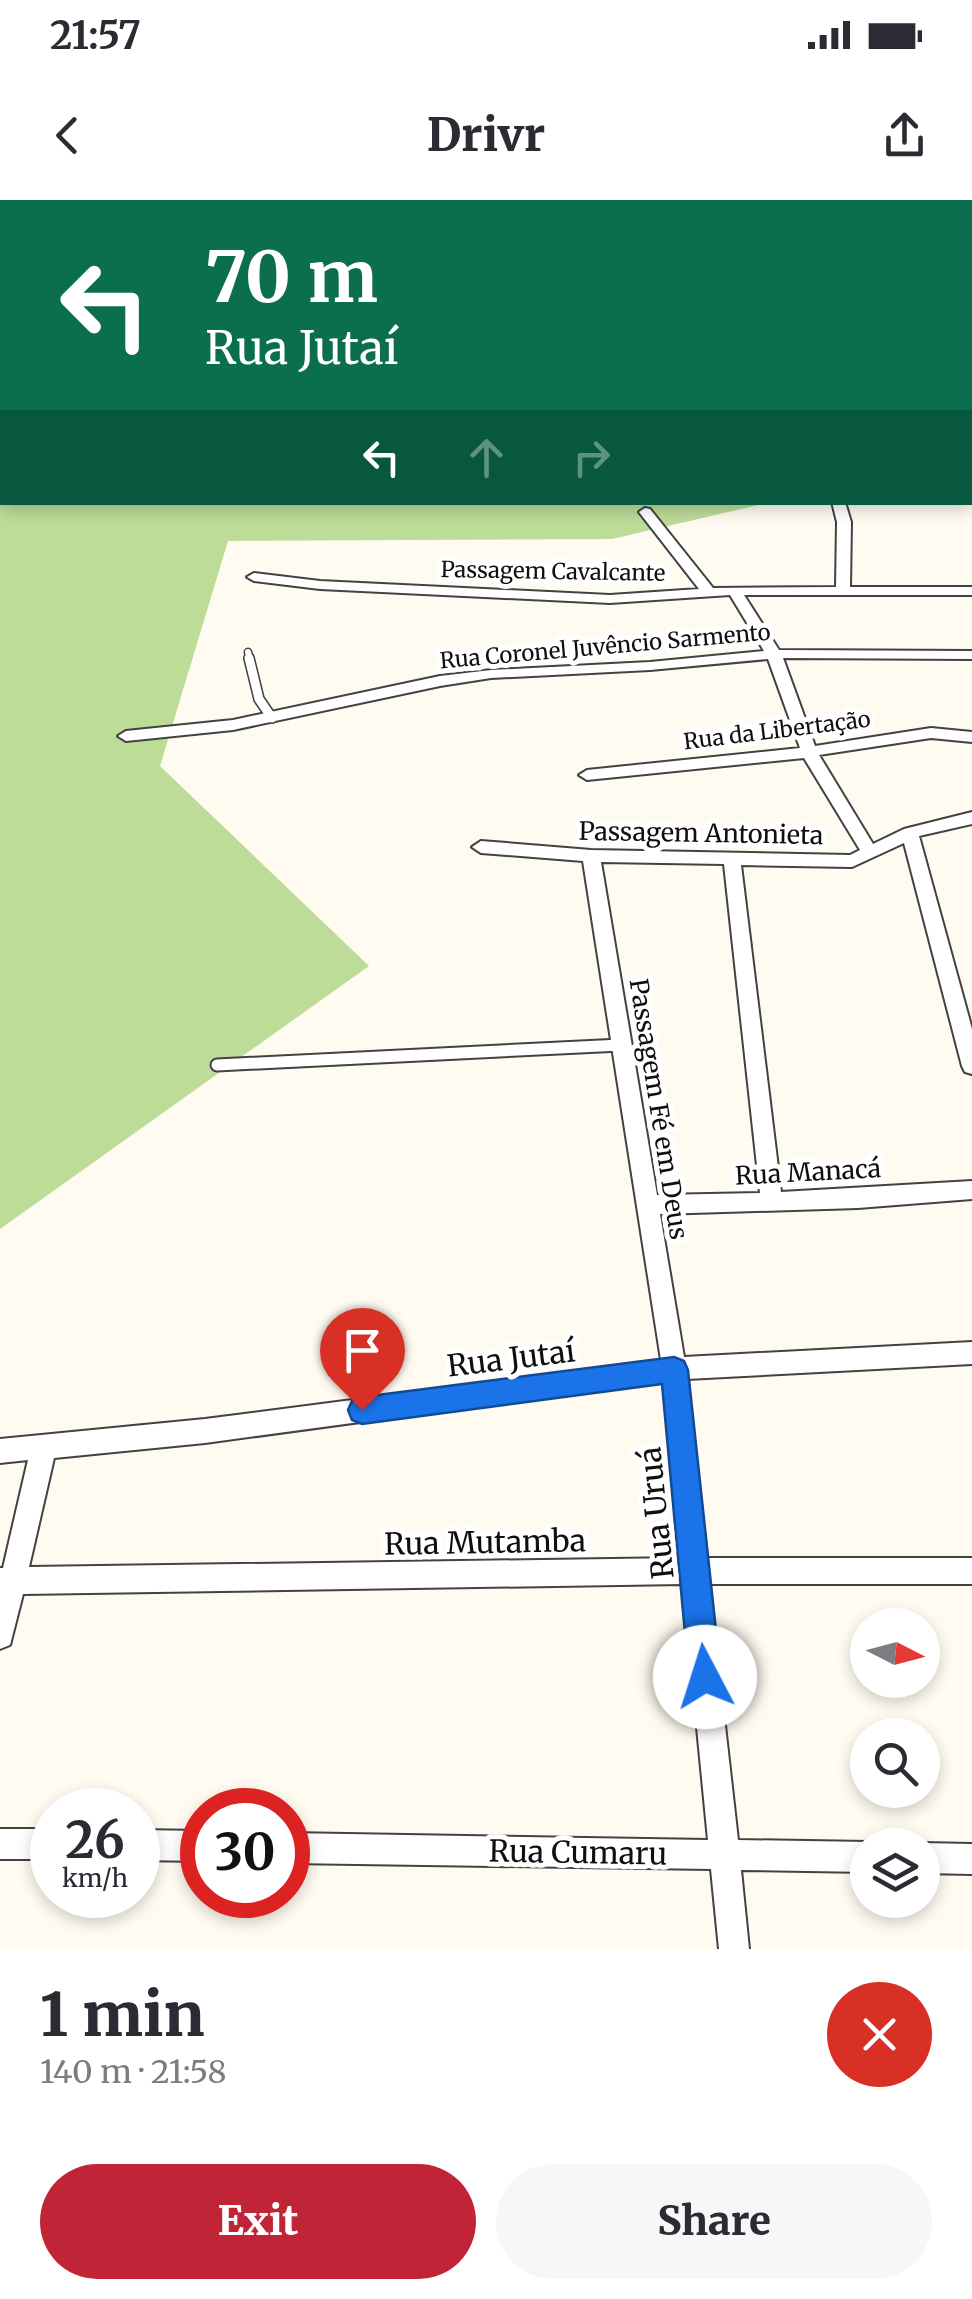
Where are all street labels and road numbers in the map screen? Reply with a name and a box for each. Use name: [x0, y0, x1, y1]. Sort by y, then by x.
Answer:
street label: Passagem Cavalcante: [440, 555, 666, 587]
street label: Rua Coronel Juvêncio Sarmento: [439, 618, 772, 674]
street label: Rua da Libertação: [682, 705, 872, 755]
street label: Passagem Antonieta: [578, 815, 824, 851]
street label: Passagem Fé em Deus: [623, 976, 695, 1242]
street label: Rua Manacá: [734, 1152, 882, 1192]
street label: Rua Jutaí: [445, 1331, 579, 1385]
street label: Rua Uruá: [630, 1445, 682, 1581]
street label: Rua Mutamba: [384, 1521, 586, 1563]
street label: Rua Cumaru: [488, 1831, 668, 1873]

